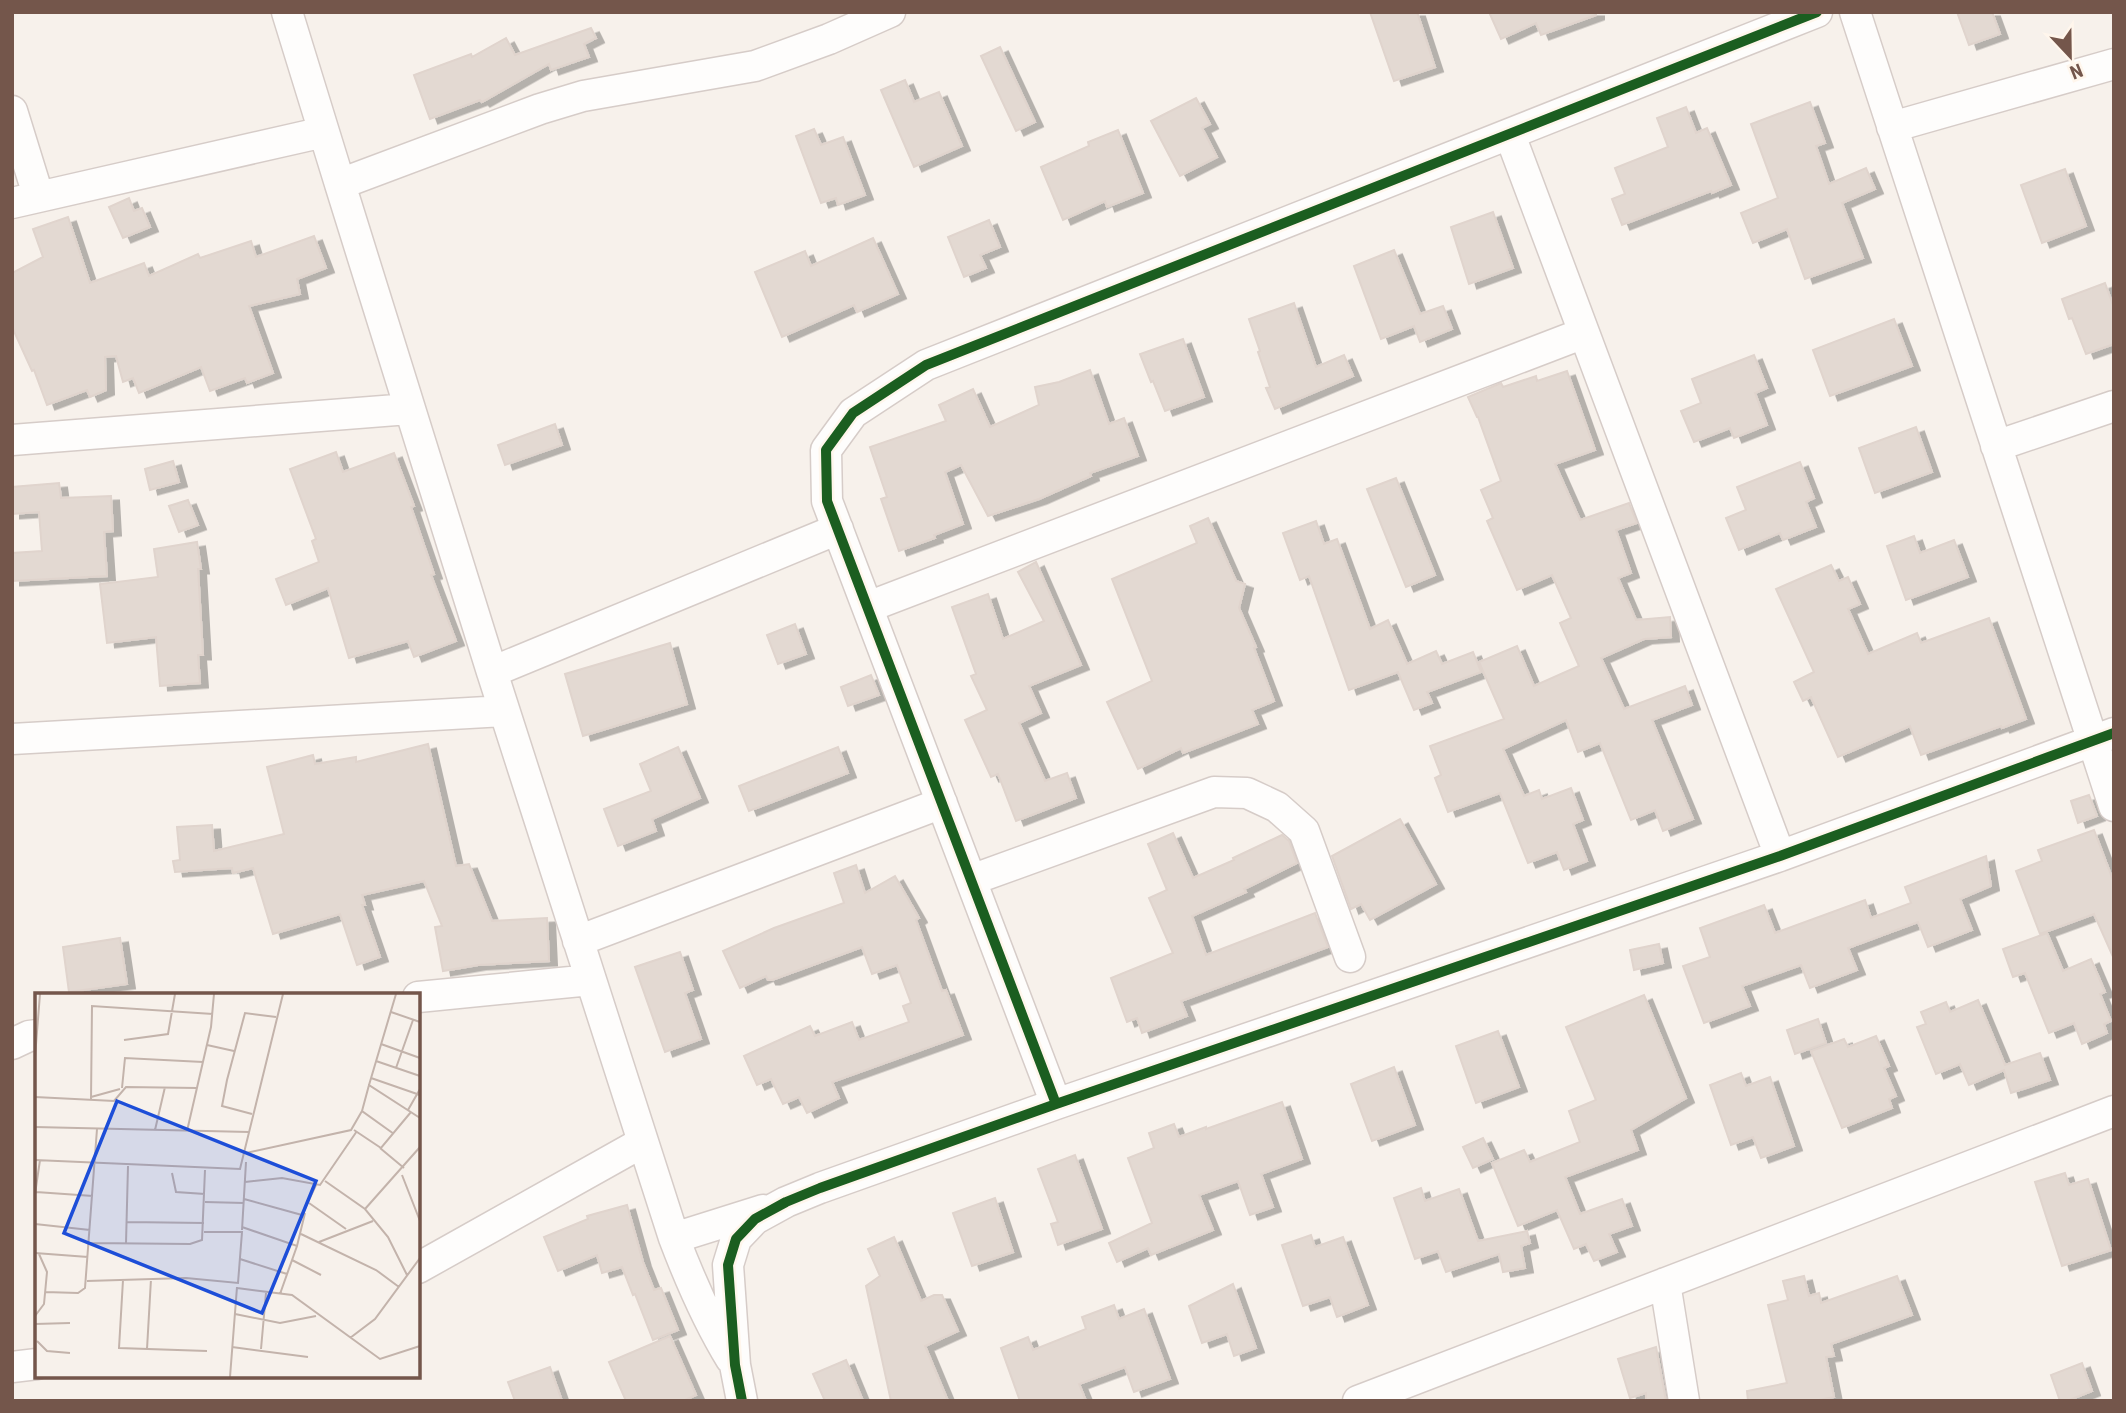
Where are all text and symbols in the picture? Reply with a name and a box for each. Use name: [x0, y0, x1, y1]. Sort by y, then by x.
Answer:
north arrow: [2035, 21, 2105, 91]
text: N: [2066, 58, 2086, 84]
inset map: [35, 993, 420, 1378]

